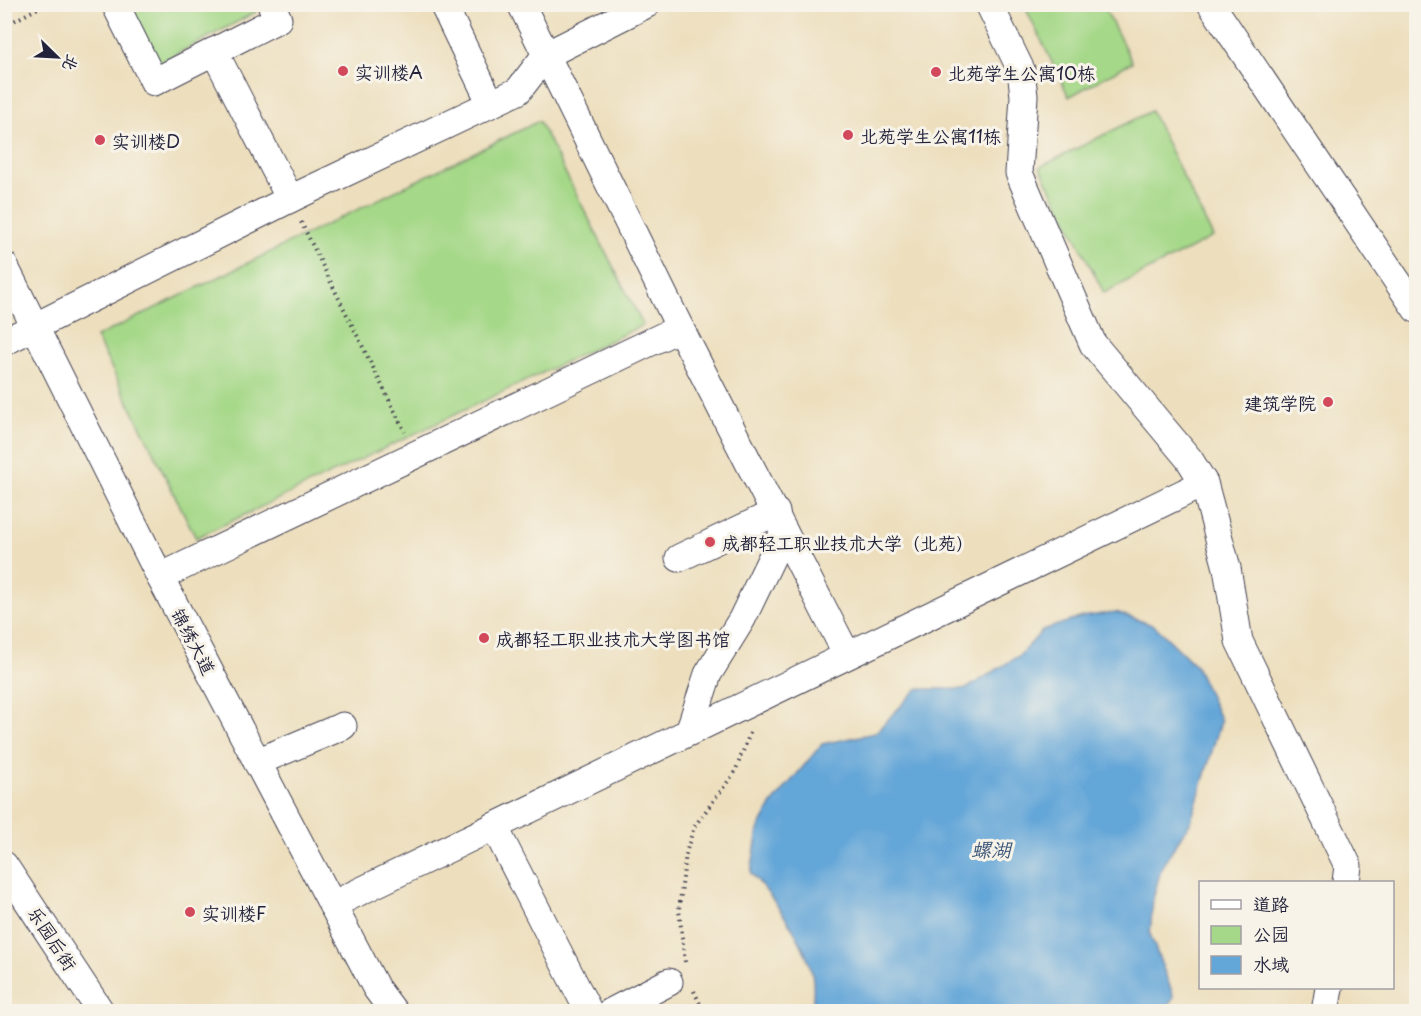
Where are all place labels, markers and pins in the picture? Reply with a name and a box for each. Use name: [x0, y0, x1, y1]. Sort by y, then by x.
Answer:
place label: 实训楼A: [355, 58, 423, 85]
place label: 北苑学生公寓10栋: [948, 59, 1095, 86]
marker: 实训楼A: [336, 64, 350, 78]
marker: 北苑学生公寓10栋: [929, 65, 943, 79]
place label: 北苑学生公寓11栋: [860, 122, 1001, 149]
place label: 实训楼D: [112, 127, 180, 154]
marker: 北苑学生公寓11栋: [841, 128, 855, 142]
marker: 实训楼D: [93, 133, 107, 147]
place label: 建筑学院: [1244, 389, 1316, 416]
marker: 建筑学院: [1321, 395, 1335, 409]
place label: 成都轻工职业技术大学（北苑）: [722, 529, 974, 556]
marker: 成都轻工职业技术大学（北苑）: [703, 535, 717, 549]
place label: 成都轻工职业技术大学图书馆: [496, 625, 730, 652]
marker: 成都轻工职业技术大学图书馆: [477, 631, 491, 645]
place label: 实训楼F: [202, 899, 266, 926]
marker: 实训楼F: [183, 905, 197, 919]

